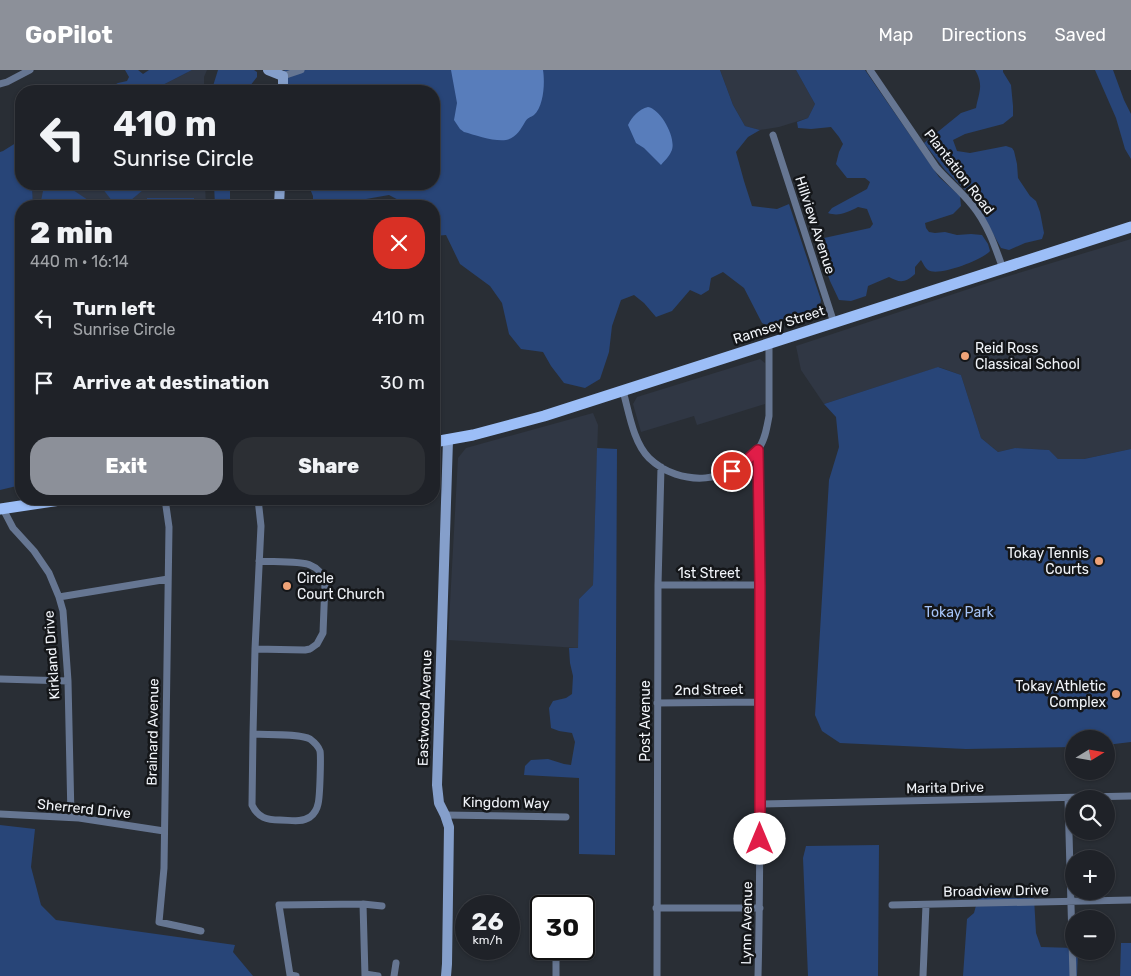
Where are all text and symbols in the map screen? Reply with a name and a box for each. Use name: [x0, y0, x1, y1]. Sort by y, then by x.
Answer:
text: GoPilot: [25, 21, 113, 49]
text: Map: [878, 24, 913, 46]
text: Directions: [941, 24, 1027, 46]
text: Saved: [1055, 24, 1106, 46]
text: 410 m: [113, 103, 217, 145]
icon: left: [30, 105, 95, 170]
street label: Plantation Road: [920, 126, 998, 218]
text: Sunrise Circle: [113, 145, 254, 172]
street label: Hillview Avenue: [791, 174, 839, 276]
text: 2 min: [30, 215, 113, 251]
button: close: [373, 217, 425, 269]
text: 440 m · 16:14: [30, 252, 129, 271]
text: Turn left: [73, 297, 155, 320]
street label: Ramsey Street: [731, 302, 827, 348]
icon: left: [30, 304, 58, 332]
text: 410 m: [372, 306, 425, 329]
text: Sunrise Circle: [73, 320, 175, 339]
place label: Reid Ross Classical School: [975, 340, 1080, 373]
marker: Reid Ross Classical School: [959, 350, 971, 362]
icon: arrive: [30, 369, 58, 397]
text: Arrive at destination: [73, 371, 269, 394]
text: 30 m: [380, 371, 425, 394]
button: Exit: [30, 437, 223, 495]
button: Share: [233, 437, 425, 495]
pin: [711, 450, 753, 492]
icon: arrive: [718, 457, 746, 485]
place label: Tokay Tennis Courts: [1007, 545, 1089, 578]
marker: Tokay Tennis Courts: [1093, 555, 1105, 567]
street label: 1st Street: [678, 565, 741, 582]
place label: Circle Court Church: [297, 570, 385, 603]
marker: Circle Court Church: [281, 580, 293, 592]
park label: Tokay Park: [924, 604, 994, 621]
street label: Kirkland Drive: [40, 610, 64, 700]
street label: Eastwood Avenue: [414, 649, 436, 766]
street label: Brainard Avenue: [144, 678, 162, 786]
place label: Tokay Athletic Complex: [1015, 678, 1106, 711]
street label: Post Avenue: [637, 680, 654, 762]
street label: 2nd Street: [674, 681, 744, 699]
marker: Tokay Athletic Complex: [1110, 688, 1122, 700]
north arrow: [1065, 730, 1115, 780]
map controls: [1065, 730, 1115, 960]
street label: Marita Drive: [906, 779, 984, 797]
button: search: [1065, 790, 1115, 840]
street label: Kingdom Way: [462, 794, 550, 812]
street label: Sherrerd Drive: [36, 796, 132, 822]
position arrow: [733, 812, 785, 864]
button: +: [1065, 850, 1115, 900]
street label: Lynn Avenue: [738, 881, 756, 965]
street label: Broadview Drive: [943, 882, 1049, 900]
speed limit sign: 30: [530, 895, 595, 960]
text: 26: [471, 907, 504, 936]
button: −: [1065, 910, 1115, 960]
text: km/h: [473, 933, 502, 947]

